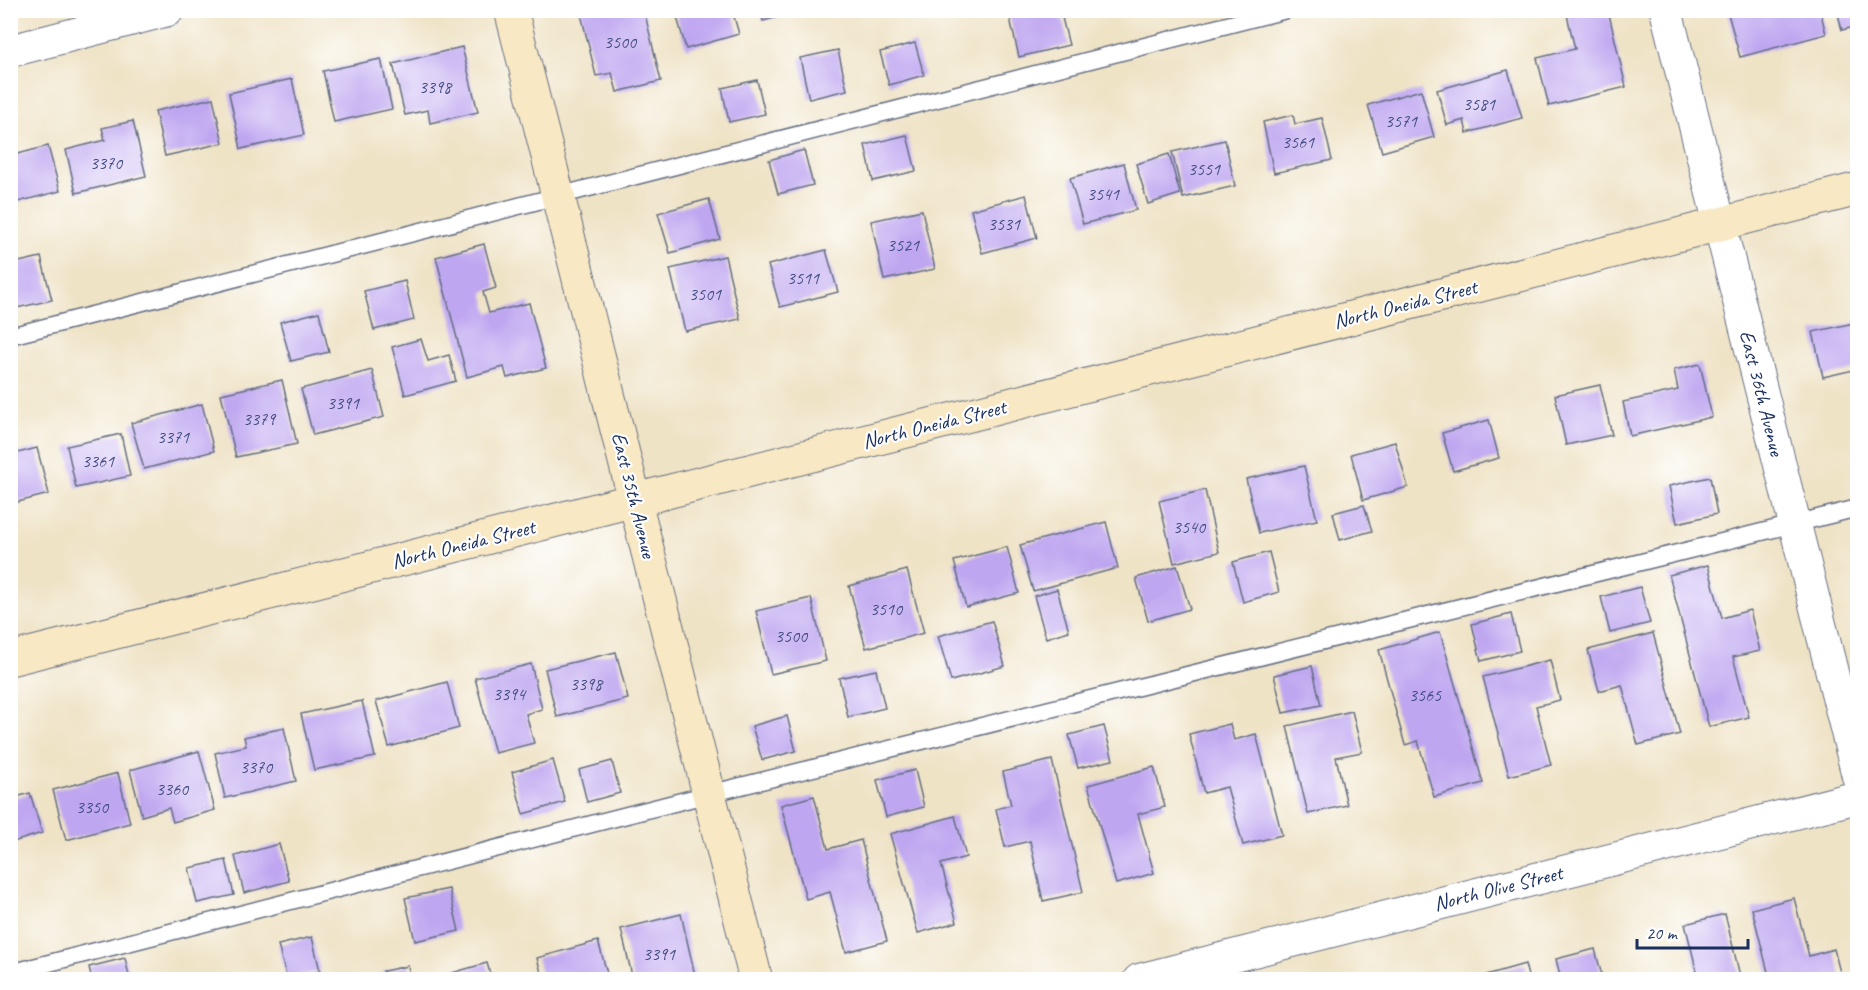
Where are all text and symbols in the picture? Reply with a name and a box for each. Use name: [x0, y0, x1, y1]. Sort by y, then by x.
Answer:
house number: 3500: [604, 31, 638, 53]
house number: 3398: [419, 76, 453, 98]
house number: 3581: [1463, 93, 1496, 115]
house number: 3571: [1385, 110, 1418, 132]
house number: 3561: [1282, 131, 1315, 153]
house number: 3370: [90, 152, 124, 174]
house number: 3551: [1188, 158, 1221, 180]
house number: 3541: [1087, 183, 1120, 205]
house number: 3531: [988, 213, 1021, 235]
house number: 3521: [887, 234, 920, 256]
house number: 3511: [787, 267, 820, 289]
street label: North Oneida Street: [1331, 273, 1481, 334]
house number: 3501: [689, 283, 722, 305]
street label: East 36th Avenue: [1734, 328, 1790, 460]
house number: 3391: [327, 392, 360, 414]
street label: North Oneida Street: [860, 393, 1010, 454]
house number: 3379: [243, 408, 277, 430]
house number: 3371: [157, 426, 190, 448]
street label: East 35th Avenue: [606, 430, 662, 562]
house number: 3361: [82, 450, 115, 472]
street label: North Oneida Street: [389, 513, 539, 574]
house number: 3540: [1173, 516, 1207, 538]
house number: 3510: [870, 598, 904, 620]
house number: 3500: [775, 625, 809, 647]
house number: 3398: [570, 673, 604, 695]
house number: 3394: [493, 683, 527, 705]
house number: 3565: [1409, 684, 1442, 706]
house number: 3370: [240, 756, 274, 778]
house number: 3360: [156, 778, 190, 800]
house number: 3350: [76, 796, 110, 818]
street label: North Olive Street: [1431, 859, 1567, 917]
scale bar: [1637, 912, 1748, 950]
text: 20 m: [1646, 922, 1679, 944]
house number: 3391: [643, 943, 676, 965]

